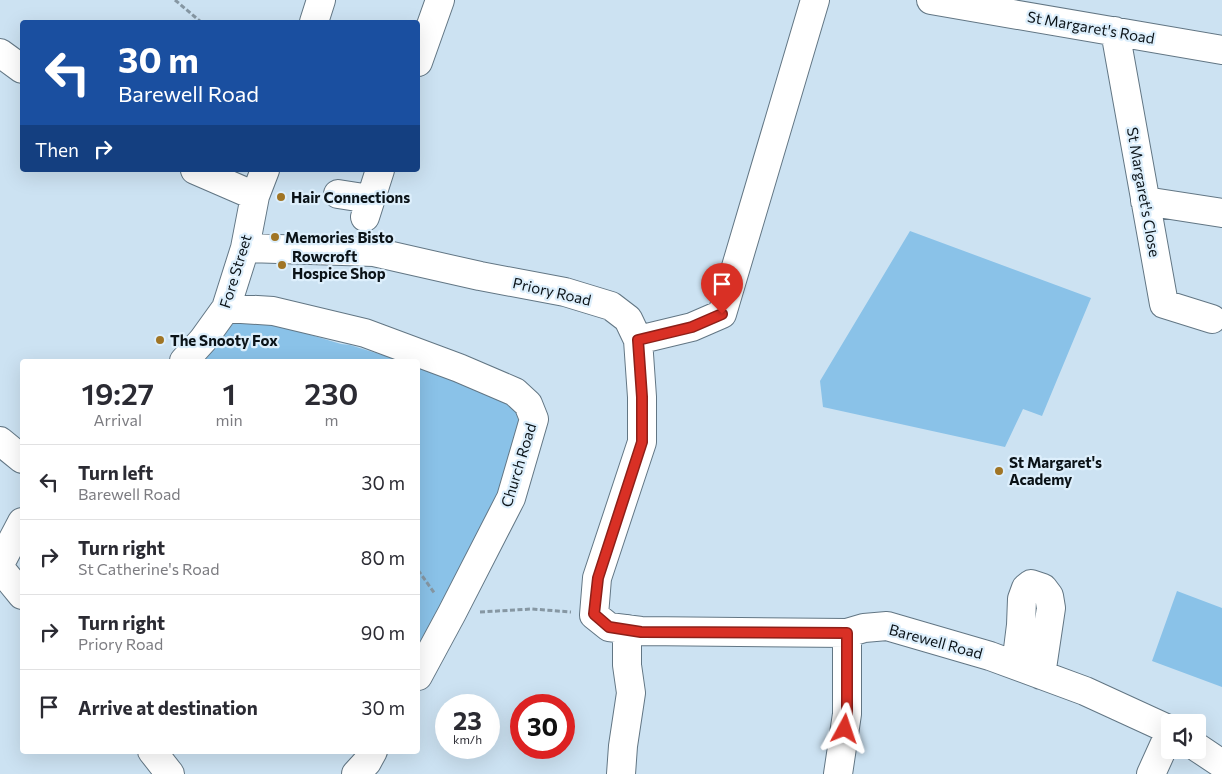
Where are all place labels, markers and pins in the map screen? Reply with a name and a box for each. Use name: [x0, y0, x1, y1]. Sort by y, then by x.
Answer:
place label: Hair Connections: [291, 188, 410, 206]
marker: Hair Connections: [275, 191, 287, 203]
place label: Memories Bisto: [285, 228, 394, 246]
marker: Memories Bisto: [269, 231, 281, 243]
place label: Rowcroft Hospice Shop: [292, 247, 386, 282]
marker: Rowcroft Hospice Shop: [276, 259, 288, 271]
pin: [701, 263, 743, 314]
place label: The Snooty Fox: [170, 331, 278, 349]
marker: The Snooty Fox: [154, 334, 166, 346]
place label: St Margaret's Academy: [1009, 453, 1102, 488]
marker: St Margaret's Academy: [993, 465, 1005, 477]

